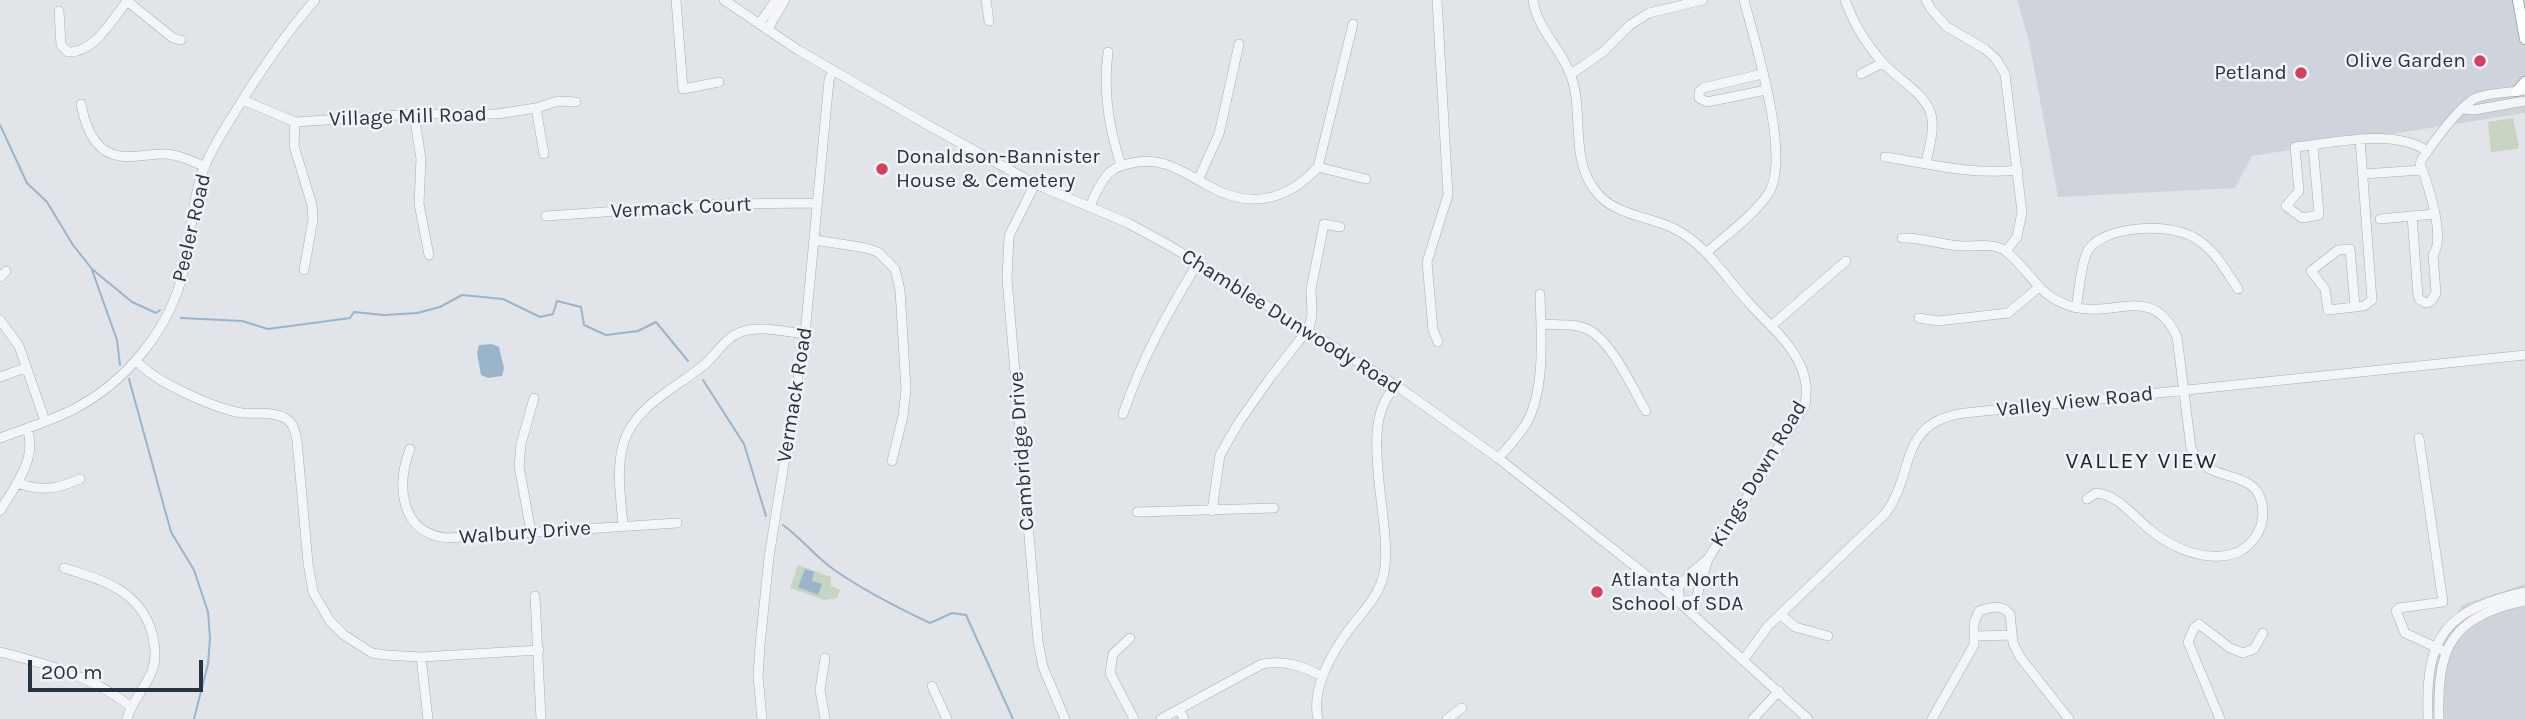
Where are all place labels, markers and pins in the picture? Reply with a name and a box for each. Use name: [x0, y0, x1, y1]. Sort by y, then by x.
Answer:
place label: Olive Garden: [2345, 48, 2466, 74]
marker: Olive Garden: [2472, 53, 2488, 69]
place label: Petland: [2214, 60, 2287, 86]
marker: Petland: [2293, 65, 2309, 81]
place label: Donaldson-Bannister House & Cemetery: [896, 144, 1100, 194]
marker: Donaldson-Bannister House & Cemetery: [874, 161, 890, 177]
place label: Atlanta North School of SDA: [1611, 567, 1743, 617]
marker: Atlanta North School of SDA: [1589, 584, 1605, 600]

